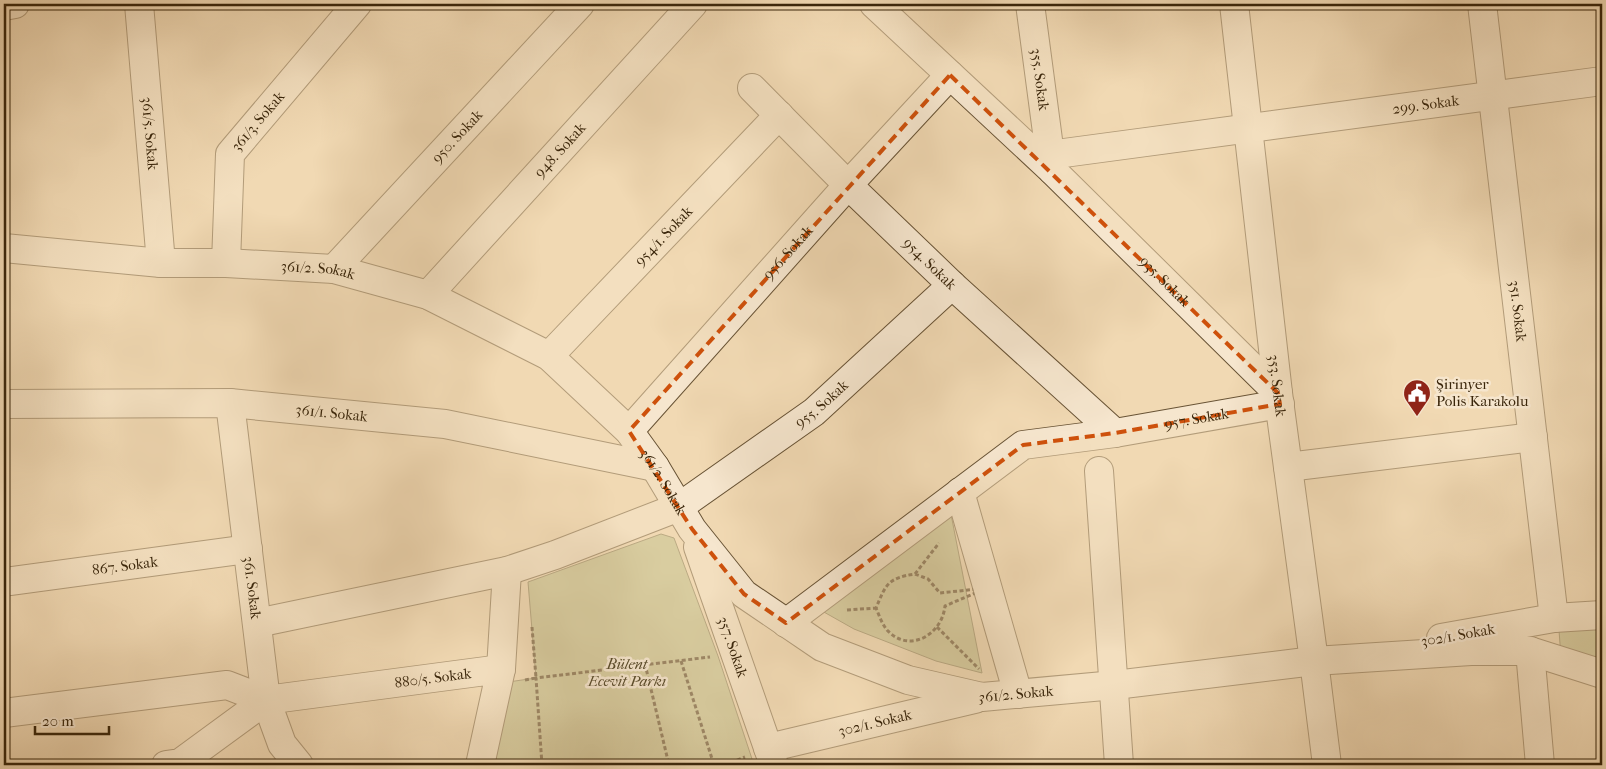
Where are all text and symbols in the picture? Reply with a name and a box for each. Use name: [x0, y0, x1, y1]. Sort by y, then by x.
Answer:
street label: 355. Sokak: [1027, 47, 1053, 112]
street label: 361/3. Sokak: [227, 87, 288, 155]
street label: 299. Sokak: [1391, 91, 1460, 118]
street label: 361/5. Sokak: [138, 96, 162, 171]
street label: 950. Sokak: [428, 106, 486, 167]
street label: 948. Sokak: [530, 119, 590, 181]
street label: 954/1. Sokak: [631, 202, 697, 270]
street label: 956. Sokak: [759, 222, 817, 283]
street label: 954. Sokak: [899, 234, 961, 294]
street label: 935. Sokak: [1136, 252, 1194, 311]
street label: 361/2. Sokak: [280, 257, 357, 283]
street label: 351. Sokak: [1505, 279, 1531, 343]
street label: 353. Sokak: [1265, 353, 1290, 418]
place label: Şirinyer Polis Karakolu: [1436, 375, 1529, 410]
street label: 955. Sokak: [791, 376, 852, 432]
public building icon: Şirinyer Polis Karakolu: [1402, 378, 1432, 417]
street label: 361/1. Sokak: [295, 400, 369, 425]
street label: 957. Sokak: [1163, 404, 1230, 433]
street label: 361/2. Sokak: [636, 445, 691, 519]
street label: 867. Sokak: [91, 552, 159, 579]
street label: 361. Sokak: [240, 555, 265, 620]
street label: 357. Sokak: [714, 614, 752, 680]
street label: 302/1. Sokak: [1420, 620, 1497, 650]
park label: Bülent Ecevit Parkı: [587, 655, 666, 690]
street label: 880/5. Sokak: [394, 664, 473, 692]
street label: 361/2. Sokak: [977, 682, 1054, 706]
scale bar: [35, 704, 109, 736]
street label: 302/1. Sokak: [837, 705, 914, 740]
text: 20 m: [42, 712, 74, 730]

